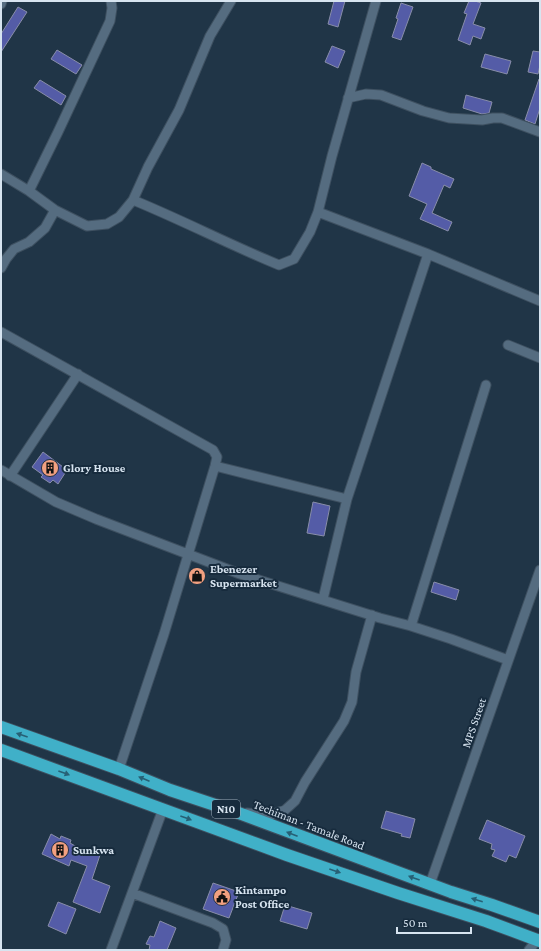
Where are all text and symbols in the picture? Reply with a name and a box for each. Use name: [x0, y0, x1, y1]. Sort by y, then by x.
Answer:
building icon: Glory House: [40, 458, 60, 478]
place label: Glory House: [63, 461, 126, 475]
place label: Ebenezer Supermarket: [210, 562, 277, 590]
shop icon: Ebenezer Supermarket: [187, 566, 207, 586]
street label: MPS Street: [459, 695, 489, 750]
one-way arrow: [16, 731, 28, 737]
one-way arrow: [58, 770, 70, 776]
one-way arrow: [138, 776, 150, 783]
street label: Techiman - Tamale Road: [251, 797, 367, 853]
road number: N10: [212, 800, 240, 818]
one-way arrow: [180, 815, 192, 821]
one-way arrow: [286, 830, 298, 836]
building icon: Sunkwa: [50, 840, 70, 860]
place label: Sunkwa: [73, 843, 114, 857]
one-way arrow: [329, 868, 341, 874]
one-way arrow: [408, 875, 420, 881]
place label: Kintampo Post Office: [235, 883, 290, 911]
public building icon: Kintampo Post Office: [212, 887, 232, 907]
one-way arrow: [470, 897, 482, 903]
scale bar: [397, 909, 471, 935]
text: 50 m: [403, 916, 428, 930]

